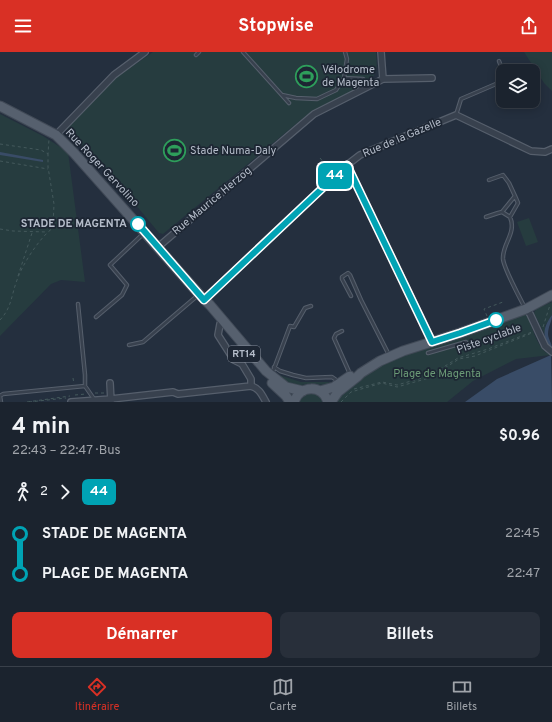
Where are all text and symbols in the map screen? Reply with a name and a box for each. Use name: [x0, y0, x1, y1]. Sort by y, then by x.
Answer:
icon: menu: [12, 15, 34, 37]
text: Stopwise: [238, 15, 314, 38]
icon: share: [518, 15, 540, 37]
sports icon: Vélodrome de Magenta: [293, 63, 319, 89]
place label: Vélodrome de Magenta: [322, 63, 379, 90]
map controls: [496, 64, 540, 108]
button: layers: [496, 64, 540, 108]
street label: Rue de la Gazelle: [361, 115, 444, 161]
street label: Rue Roger Gervolino: [62, 126, 142, 210]
sports icon: Stade Numa-Daly: [162, 138, 188, 164]
place label: Stade Numa-Daly: [190, 144, 277, 158]
line badge: 44: [317, 163, 353, 189]
street label: Rue Maurice Herzog: [169, 164, 255, 238]
text: 44: [326, 167, 344, 184]
marker: STADE DE MAGENTA: [130, 216, 146, 232]
place label: STADE DE MAGENTA: [21, 217, 127, 231]
unlabelled marker: [488, 312, 504, 328]
street label: Piste cyclable: [455, 321, 523, 357]
road number: RT14: [228, 346, 260, 362]
park label: Plage de Magenta: [393, 367, 481, 381]
text: 4 min: [12, 414, 70, 441]
text: $0.96: [499, 427, 540, 446]
text: 22:43 – 22:47 · Bus: [12, 443, 121, 459]
icon: walk: [12, 481, 34, 503]
icon: forward: [54, 481, 76, 503]
text: 44: [90, 483, 108, 500]
text: 2: [40, 484, 48, 500]
text: STADE DE MAGENTA: [42, 525, 187, 544]
text: 22:45: [505, 526, 540, 542]
text: PLAGE DE MAGENTA: [42, 565, 188, 584]
text: 22:47: [506, 566, 540, 582]
button: Démarrer: [12, 612, 272, 658]
button: Billets: [280, 612, 540, 658]
tab: Itinéraire: [75, 676, 120, 714]
tab: Carte: [269, 676, 297, 714]
tab: Billets: [446, 676, 477, 714]

